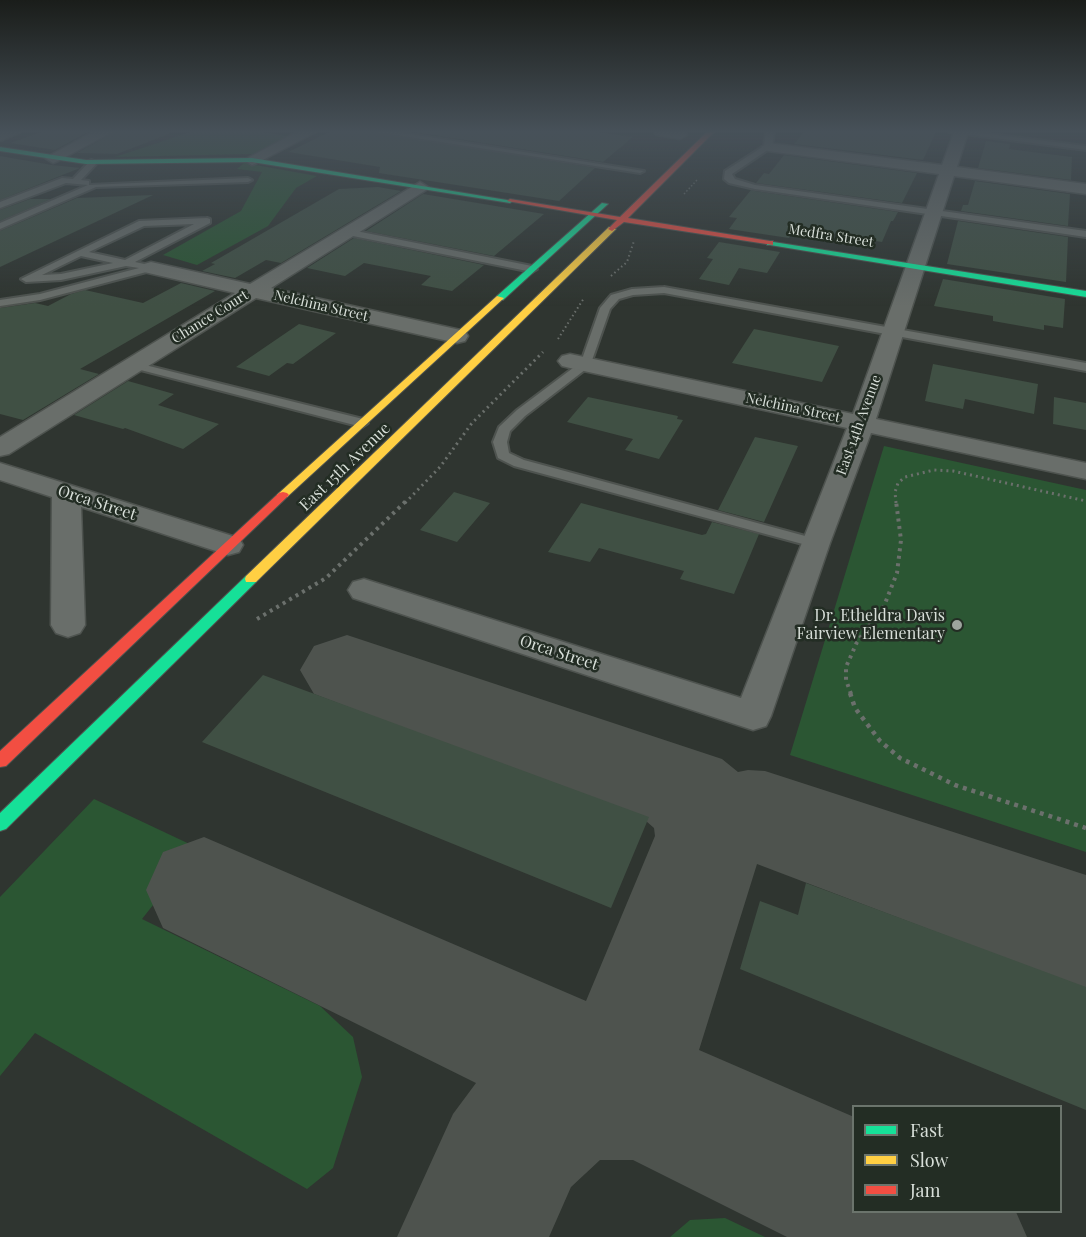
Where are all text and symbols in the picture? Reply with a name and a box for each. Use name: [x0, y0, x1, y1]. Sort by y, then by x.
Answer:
street label: Medfra Street: [787, 221, 875, 251]
street label: Chance Court: [169, 287, 251, 347]
street label: Nelchina Street: [272, 287, 370, 325]
street label: East 14th Avenue: [833, 373, 885, 477]
street label: Nelchina Street: [744, 390, 842, 426]
street label: East 15th Avenue: [296, 419, 394, 515]
street label: Orca Street: [55, 481, 139, 525]
place label: Dr. Etheldra Davis Fairview Elementary: [797, 606, 945, 644]
marker: Dr. Etheldra Davis Fairview Elementary: [950, 618, 964, 632]
street label: Orca Street: [517, 631, 601, 675]
legend: [852, 1105, 1062, 1213]
text: Fast: [910, 1118, 943, 1142]
text: Slow: [910, 1148, 948, 1172]
text: Jam: [910, 1178, 940, 1202]

